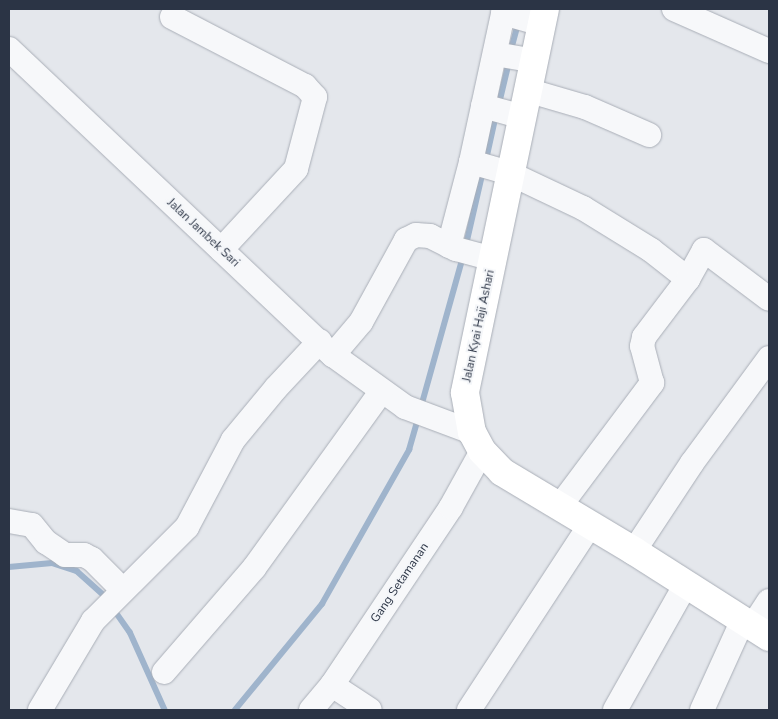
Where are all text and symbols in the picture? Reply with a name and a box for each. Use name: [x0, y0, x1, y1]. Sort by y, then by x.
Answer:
street label: Jalan Jambek Sari: [164, 196, 242, 270]
street label: Jalan Kyai Haji Ashari: [460, 269, 498, 383]
street label: Gang Setamanan: [368, 540, 432, 626]

